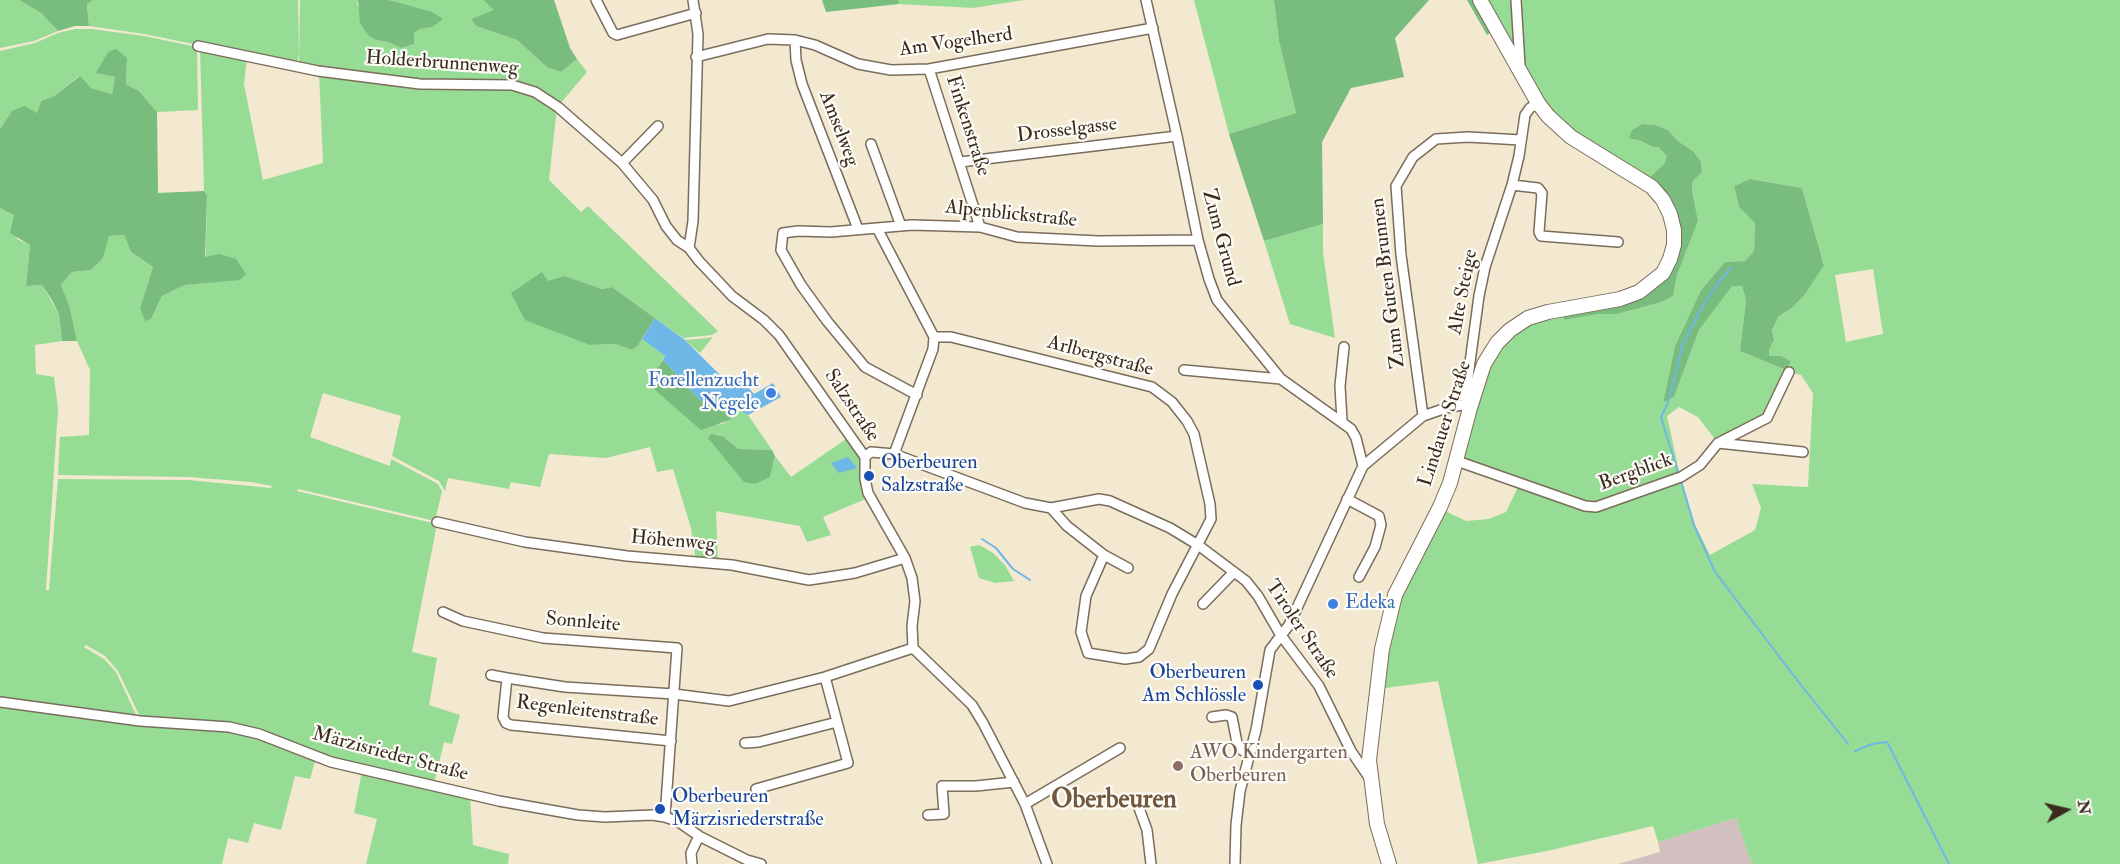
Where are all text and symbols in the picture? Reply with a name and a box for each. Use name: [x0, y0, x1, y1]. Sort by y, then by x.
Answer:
street label: Am Vogelherd: [898, 23, 1014, 63]
street label: Holderbrunnenweg: [365, 47, 519, 81]
street label: Finkenstraße: [939, 73, 995, 179]
street label: Amselweg: [813, 88, 863, 170]
street label: Drosselgasse: [1016, 113, 1118, 149]
street label: Zum Grund: [1195, 187, 1245, 289]
street label: Alpenblickstraße: [944, 196, 1078, 234]
street label: Zum Guten Brunnen: [1367, 196, 1411, 370]
street label: Alte Steige: [1444, 247, 1484, 337]
street label: Arlbergstraße: [1044, 331, 1156, 383]
street label: Lindauer Straße: [1414, 358, 1478, 490]
street label: Salzstraße: [818, 365, 884, 447]
place label: Forellenzucht Negele: [648, 370, 759, 417]
marker: Forellenzucht Negele: [764, 386, 778, 400]
street label: Bergblick: [1596, 449, 1676, 497]
place label: Oberbeuren Salzstraße: [881, 452, 977, 499]
marker: Oberbeuren Salzstraße: [862, 469, 876, 483]
street label: Höhenweg: [630, 526, 716, 558]
street label: Tiroler Straße: [1259, 576, 1343, 684]
place label: Edeka: [1345, 592, 1395, 616]
marker: Edeka: [1326, 597, 1340, 611]
street label: Sonnleite: [545, 608, 621, 638]
place label: Oberbeuren Am Schlössle: [1142, 662, 1246, 709]
marker: Oberbeuren Am Schlössle: [1251, 678, 1265, 692]
street label: Regenleitenstraße: [515, 691, 659, 733]
street label: Märzisrieder Straße: [310, 723, 470, 787]
place label: AWO Kindergarten Oberbeuren: [1190, 742, 1348, 789]
marker: AWO Kindergarten Oberbeuren: [1171, 759, 1185, 773]
north arrow: [2036, 780, 2096, 840]
district label: Oberbeuren: [1051, 785, 1177, 817]
place label: Oberbeuren Märzisriederstraße: [672, 786, 824, 833]
text: N: [2073, 799, 2095, 816]
marker: Oberbeuren Märzisriederstraße: [653, 802, 667, 816]

